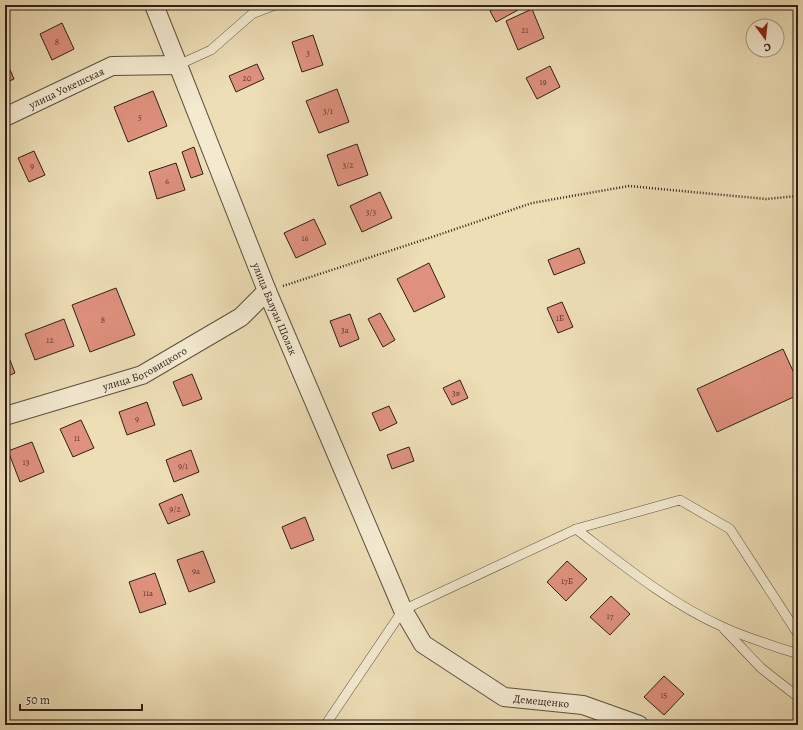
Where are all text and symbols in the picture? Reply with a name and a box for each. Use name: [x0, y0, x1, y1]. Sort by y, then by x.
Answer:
north arrow: [745, 18, 785, 58]
house number: 21: [521, 24, 529, 36]
house number: 8: [55, 36, 59, 48]
text: С: [762, 39, 773, 55]
house number: 3: [306, 47, 310, 59]
street label: улица Уокешская: [26, 64, 107, 113]
house number: 20: [242, 72, 252, 84]
house number: 19: [539, 76, 547, 88]
house number: 3/1: [323, 105, 333, 117]
house number: 5: [138, 111, 142, 123]
house number: 3/2: [343, 159, 354, 171]
house number: 9: [30, 160, 34, 172]
house number: 6: [165, 175, 169, 187]
house number: 3/3: [366, 206, 376, 218]
house number: 16: [301, 232, 309, 244]
street label: улица Балуан Шолак: [248, 259, 301, 358]
house number: 1Б: [556, 312, 564, 324]
house number: 8: [101, 314, 105, 326]
house number: 3а: [341, 324, 350, 336]
house number: 12: [46, 334, 54, 346]
street label: улица Боговицкого: [100, 343, 190, 395]
house number: 3в: [452, 387, 460, 399]
house number: 9: [135, 413, 139, 425]
house number: 11: [74, 432, 80, 444]
house number: 13: [23, 456, 30, 468]
house number: 9/1: [178, 460, 188, 472]
house number: 9/2: [169, 503, 181, 515]
house number: 9а: [192, 565, 201, 577]
house number: 17Б: [561, 575, 573, 587]
house number: 11а: [143, 587, 154, 599]
house number: 17: [607, 610, 614, 622]
scale bar: [20, 686, 142, 712]
house number: 15: [661, 689, 668, 701]
street label: Демещенко: [513, 691, 570, 712]
text: 50 m: [26, 692, 50, 708]

